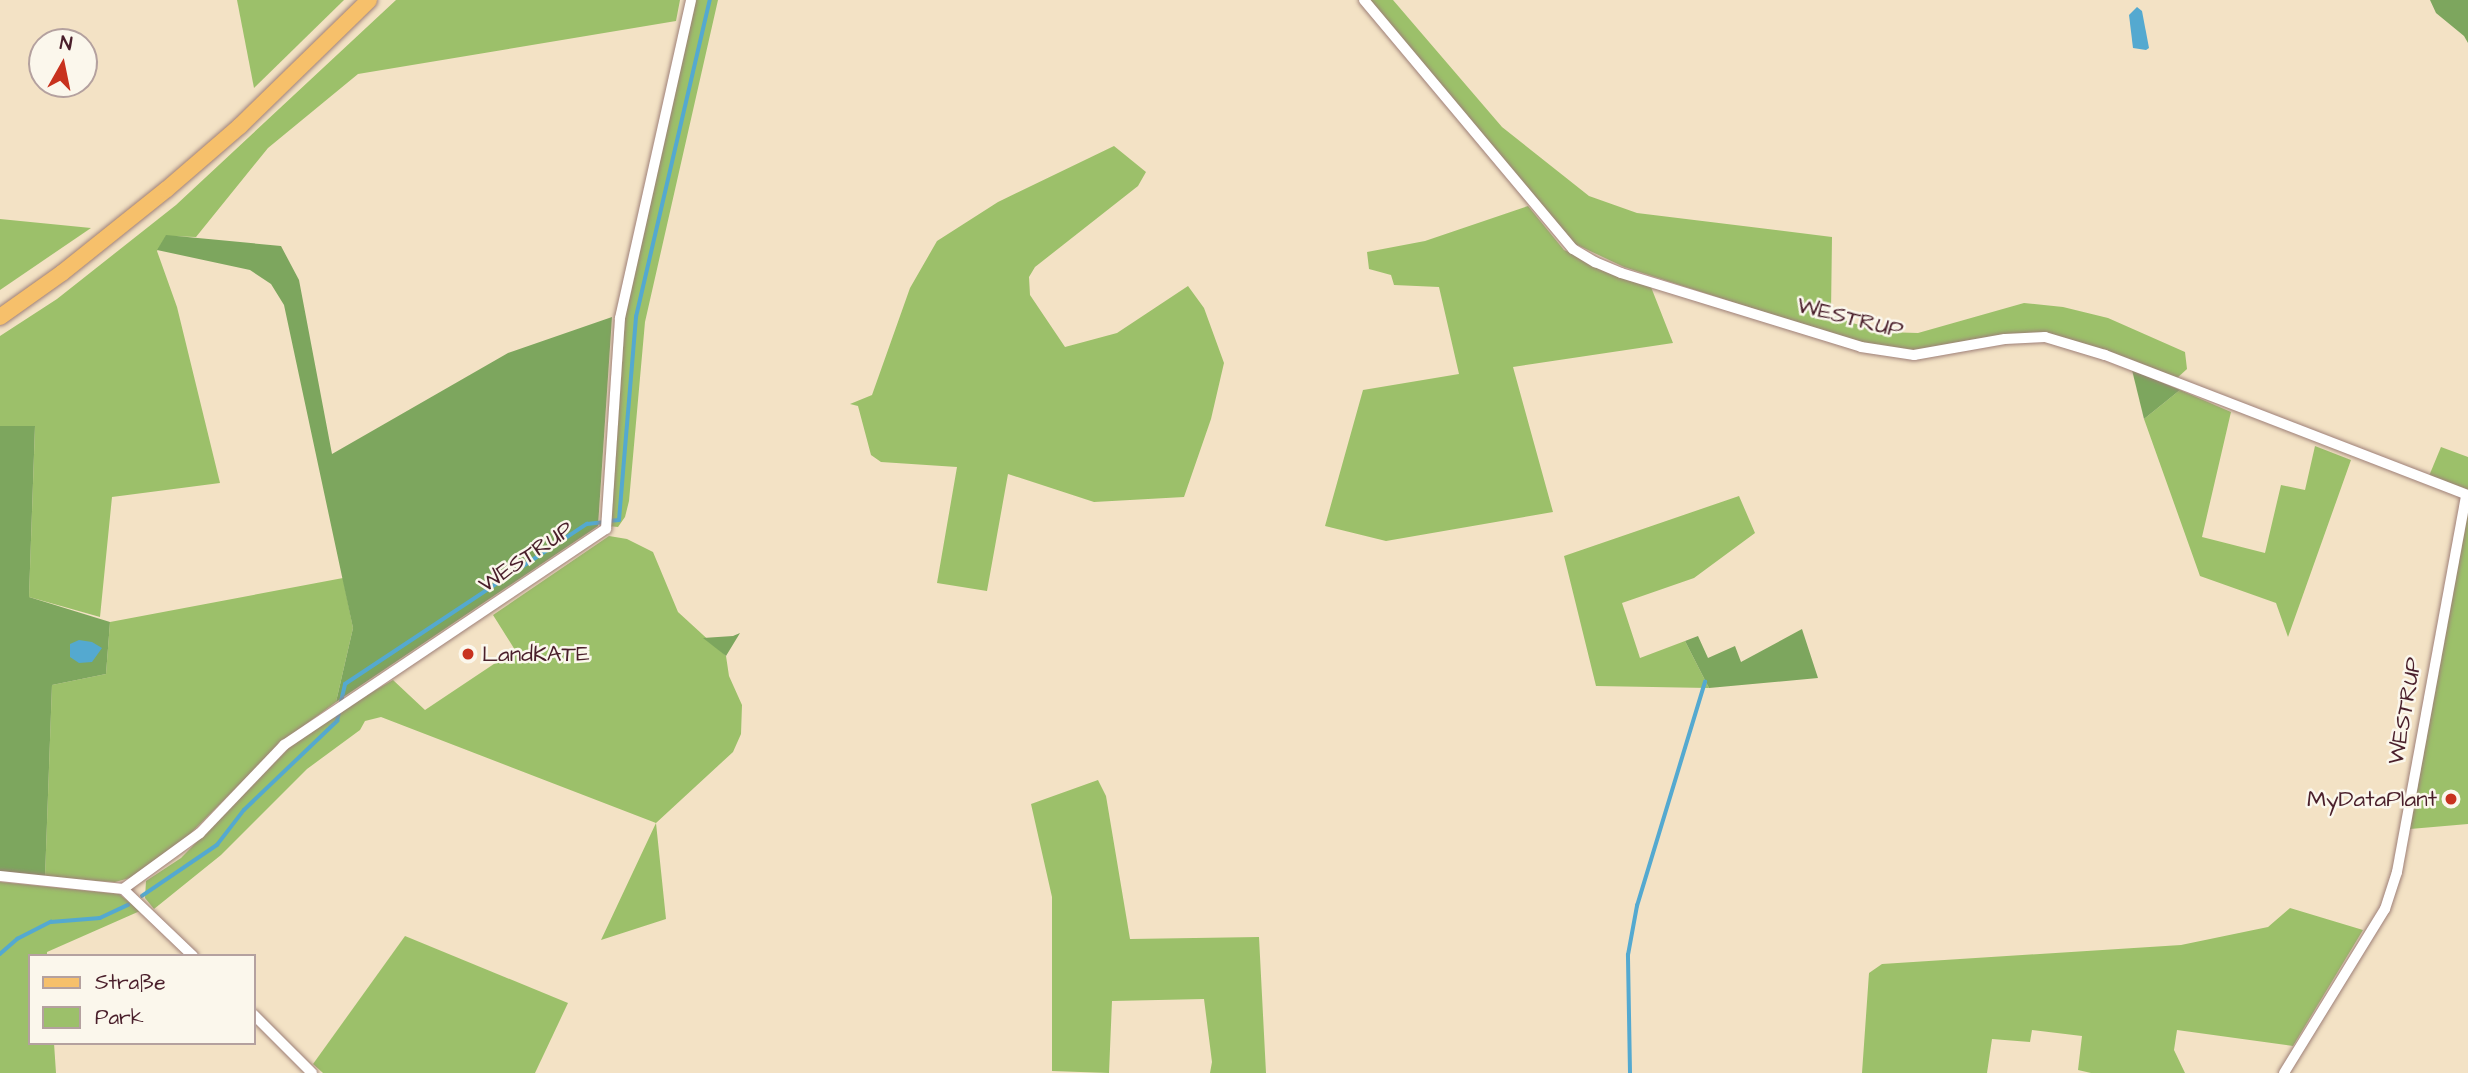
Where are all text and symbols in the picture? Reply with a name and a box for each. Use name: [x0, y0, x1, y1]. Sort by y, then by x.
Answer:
north arrow: [28, 28, 98, 98]
text: N: [58, 29, 74, 58]
street label: WESTRUP: [1794, 292, 1906, 344]
street label: WESTRUP: [473, 515, 579, 599]
place label: LandKATE: [482, 640, 590, 668]
marker: LandKATE: [460, 646, 476, 662]
street label: WESTRUP: [2382, 655, 2428, 767]
place label: MyDataPlant: [2307, 785, 2437, 813]
marker: MyDataPlant: [2443, 791, 2459, 807]
legend: [28, 954, 256, 1045]
text: Straße: [95, 968, 166, 997]
text: Park: [95, 1003, 144, 1032]

